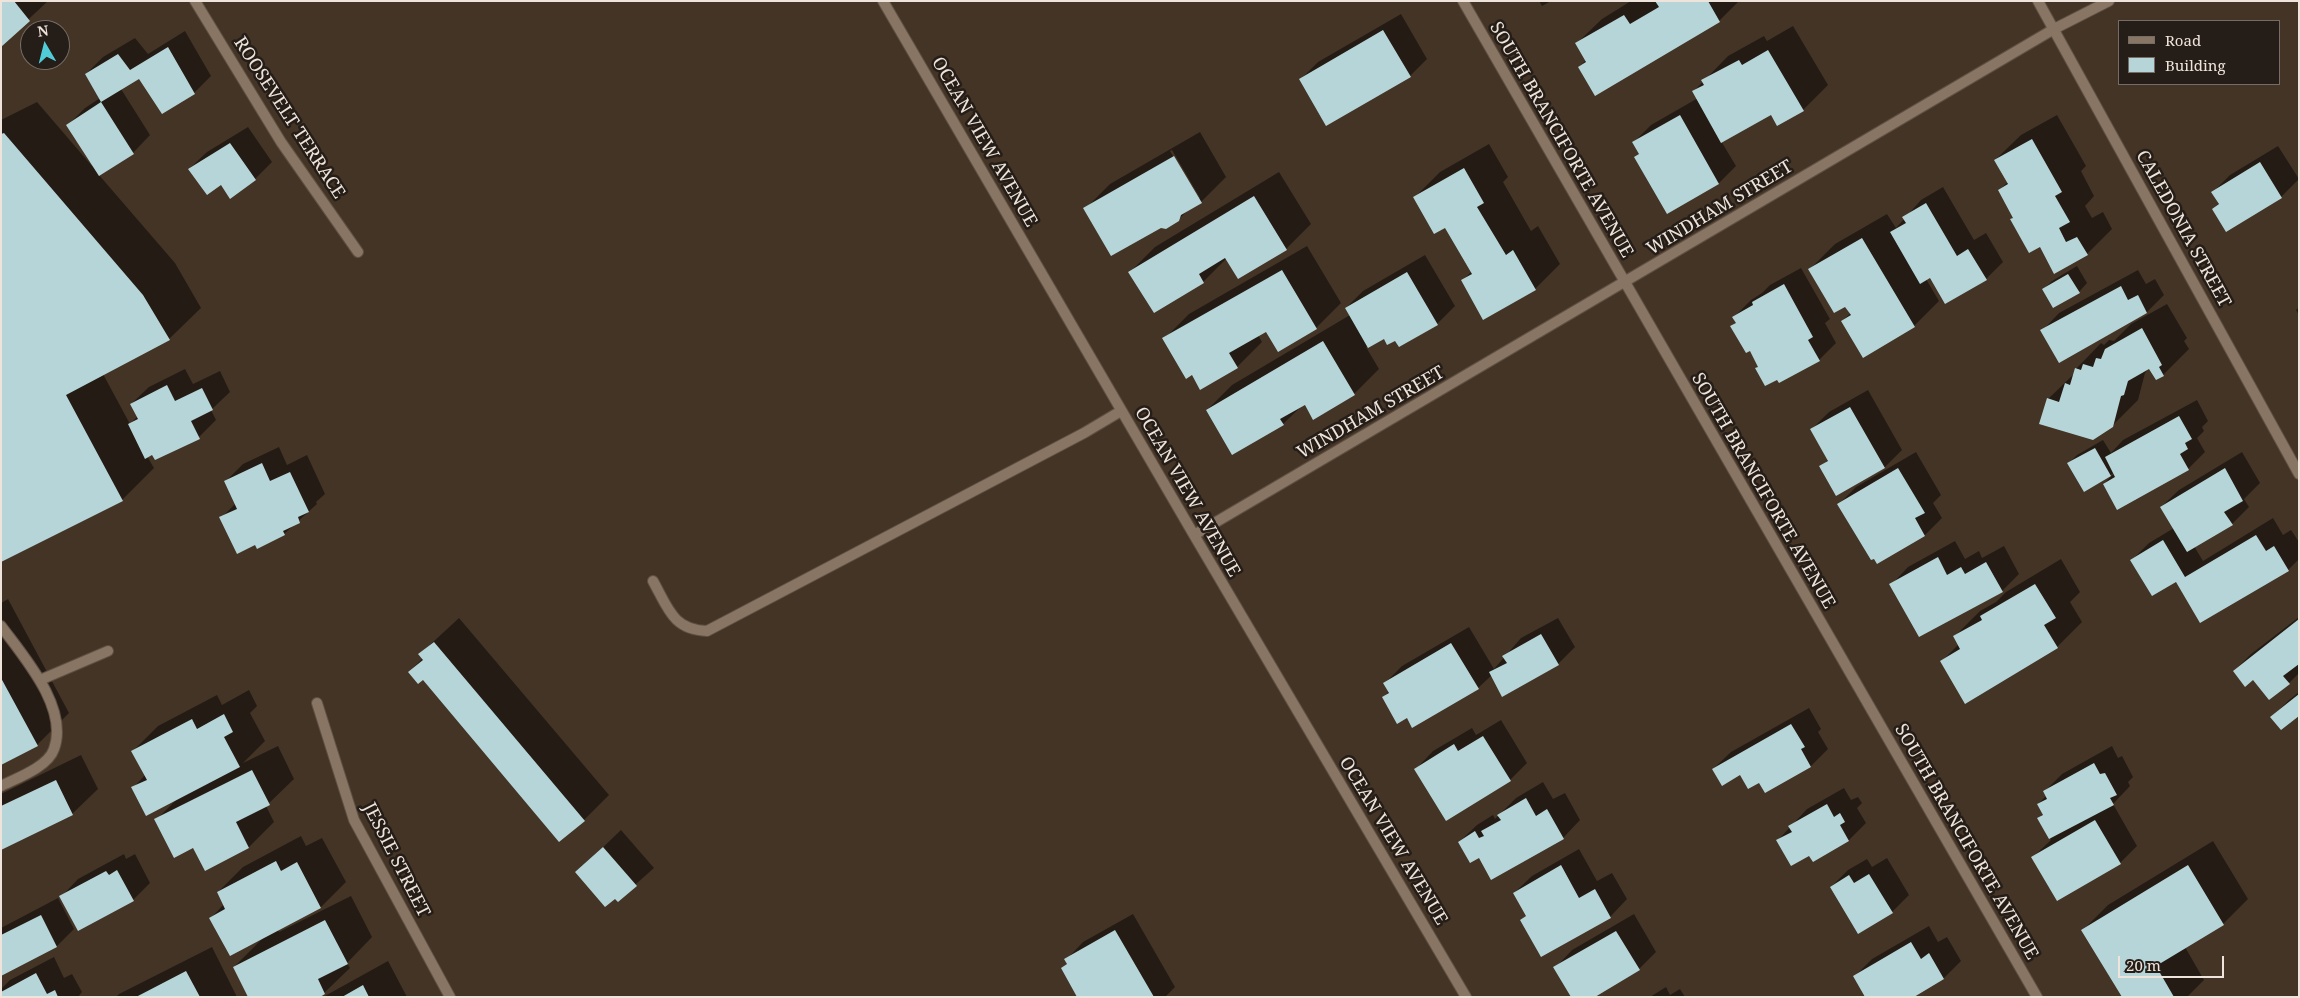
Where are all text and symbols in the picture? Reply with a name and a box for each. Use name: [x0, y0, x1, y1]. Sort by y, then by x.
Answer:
street label: SOUTH BRANCIFORTE AVENUE: [1485, 18, 1637, 262]
north arrow: [20, 20, 70, 70]
text: N: [36, 20, 50, 41]
legend: [2118, 20, 2280, 85]
text: Road: [2165, 30, 2201, 50]
street label: ROOSEVELT TERRACE: [229, 33, 349, 203]
street label: OCEAN VIEW AVENUE: [927, 53, 1041, 231]
text: Building: [2165, 55, 2226, 75]
street label: CALEDONIA STREET: [2131, 147, 2235, 311]
street label: WINDHAM STREET: [1643, 156, 1797, 260]
street label: WINDHAM STREET: [1293, 362, 1449, 464]
street label: SOUTH BRANCIFORTE AVENUE: [1687, 369, 1839, 613]
street label: OCEAN VIEW AVENUE: [1130, 403, 1244, 581]
street label: SOUTH BRANCIFORTE AVENUE: [1890, 720, 2042, 964]
street label: OCEAN VIEW AVENUE: [1334, 753, 1452, 929]
street label: JESSIE STREET: [358, 799, 434, 921]
scale bar: [2120, 946, 2226, 978]
text: 20 m: [2126, 955, 2161, 975]

